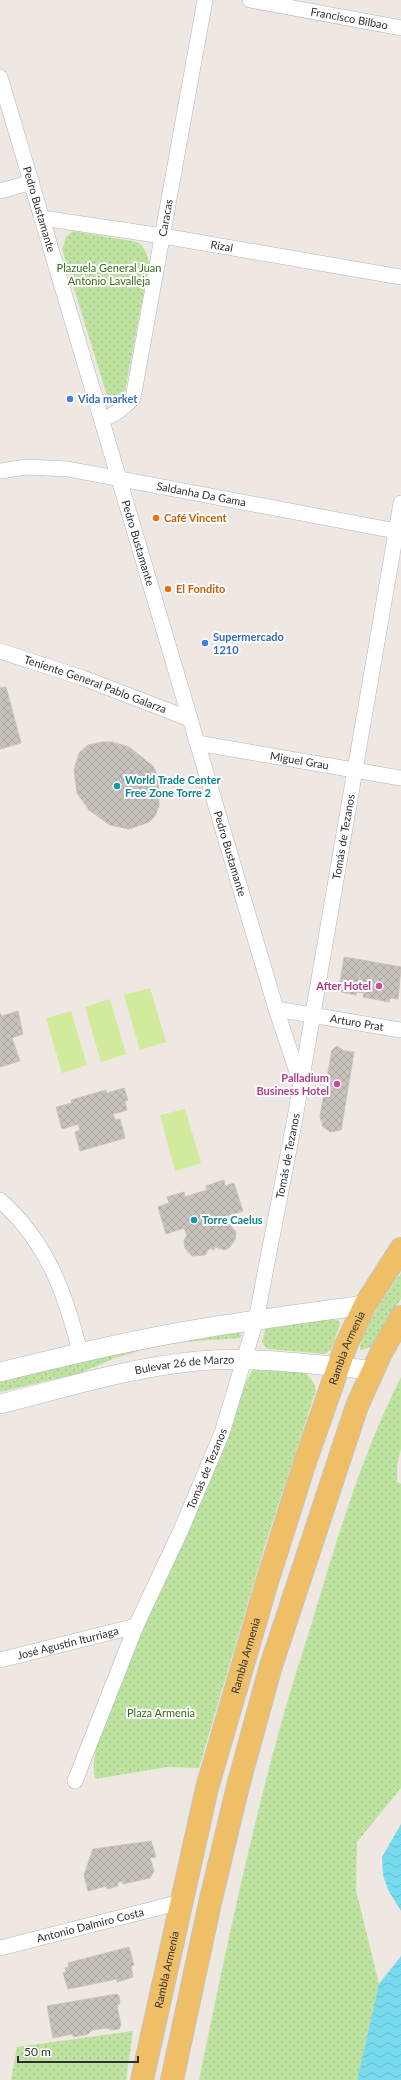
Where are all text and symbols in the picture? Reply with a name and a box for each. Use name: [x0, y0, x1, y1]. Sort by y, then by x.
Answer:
street label: Francisco Bilbao: [310, 4, 389, 31]
street label: Pedro Bustamante: [21, 165, 59, 254]
street label: Caracas: [155, 198, 175, 237]
street label: Rizal: [210, 237, 234, 254]
park label: Plazuela General Juan Antonio Lavalleja: [57, 261, 161, 287]
place label: Vida market: [77, 392, 138, 405]
marker: Vida market: [65, 394, 75, 404]
street label: Saldanha Da Gama: [156, 479, 247, 509]
street label: Pedro Bustamante: [120, 498, 157, 587]
place label: Café Vincent: [164, 511, 228, 524]
marker: Café Vincent: [151, 513, 161, 523]
place label: El Fondito: [176, 582, 225, 595]
marker: El Fondito: [163, 584, 173, 594]
place label: Supermercado 1210: [213, 630, 284, 656]
marker: Supermercado 1210: [200, 638, 210, 648]
street label: Teniente General Pablo Galarza: [23, 652, 169, 715]
street label: Miguel Grau: [269, 749, 330, 772]
place label: World Trade Center Free Zone Torre 2: [125, 773, 222, 799]
marker: World Trade Center Free Zone Torre 2: [112, 781, 122, 791]
street label: Tomás de Tezanos: [329, 793, 357, 880]
street label: Pedro Bustamante: [212, 809, 249, 898]
place label: After Hotel: [315, 979, 371, 992]
marker: After Hotel: [374, 981, 384, 991]
street label: Arturo Prat: [329, 1011, 385, 1033]
place label: Palladium Business Hotel: [256, 1071, 329, 1097]
marker: Palladium Business Hotel: [332, 1079, 342, 1089]
street label: Tomás de Tezanos: [273, 1112, 302, 1200]
place label: Torre Caelus: [202, 1213, 263, 1226]
marker: Torre Caelus: [189, 1215, 199, 1225]
street label: Rambla Armenia: [326, 1309, 367, 1386]
street label: Bulevar 26 de Marzo: [133, 1353, 234, 1376]
street label: Tomás de Tezanos: [184, 1427, 229, 1511]
street label: Rambla Armenia: [228, 1616, 262, 1695]
street label: José Agustín Iturriaga: [16, 1624, 120, 1661]
park label: Plaza Armenia: [127, 1706, 195, 1719]
street label: Antonio Dalmiro Costa: [35, 1905, 145, 1944]
street label: Rambla Armenia: [151, 1930, 181, 2009]
scale bar: [18, 2038, 138, 2064]
text: 50 m: [24, 2044, 51, 2059]

